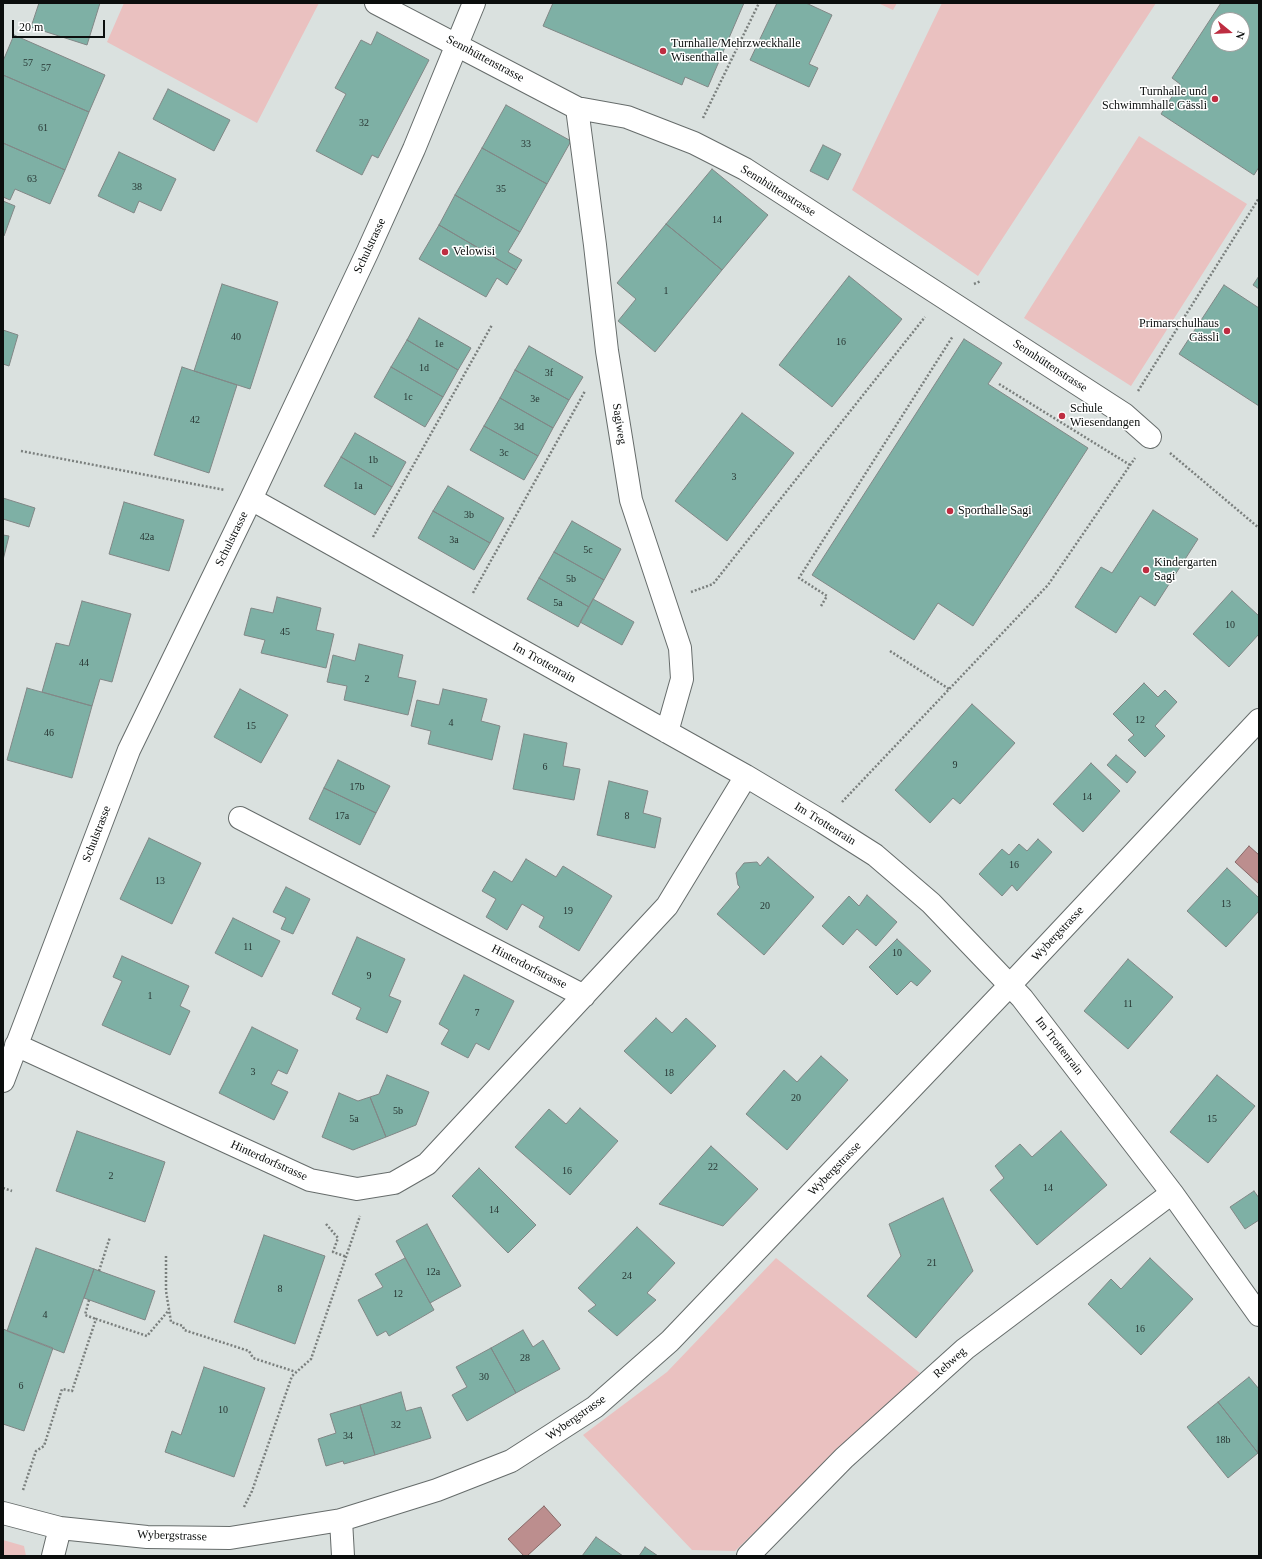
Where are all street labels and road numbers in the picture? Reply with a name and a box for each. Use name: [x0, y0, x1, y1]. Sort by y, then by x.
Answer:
street label: Sennhüttenstrasse: [444, 32, 526, 86]
street label: Sennhüttenstrasse: [738, 162, 818, 220]
street label: Schulstrasse: [351, 216, 389, 276]
street label: Sennhüttenstrasse: [1010, 337, 1090, 395]
street label: Sagiweg: [609, 402, 629, 446]
street label: Schulstrasse: [213, 509, 251, 569]
street label: Im Trottenrain: [510, 640, 578, 686]
street label: Im Trottenrain: [792, 799, 858, 849]
street label: Schulstrasse: [80, 804, 114, 864]
street label: Wybergstrasse: [1029, 904, 1087, 964]
street label: Hinterdorfstrasse: [489, 942, 569, 992]
street label: Im Trottenrain: [1032, 1014, 1086, 1078]
street label: Hinterdorfstrasse: [228, 1138, 310, 1184]
street label: Wybergstrasse: [806, 1139, 864, 1199]
street label: Rebweg: [931, 1344, 969, 1382]
street label: Wybergstrasse: [543, 1392, 609, 1444]
street label: Wybergstrasse: [137, 1528, 207, 1544]

